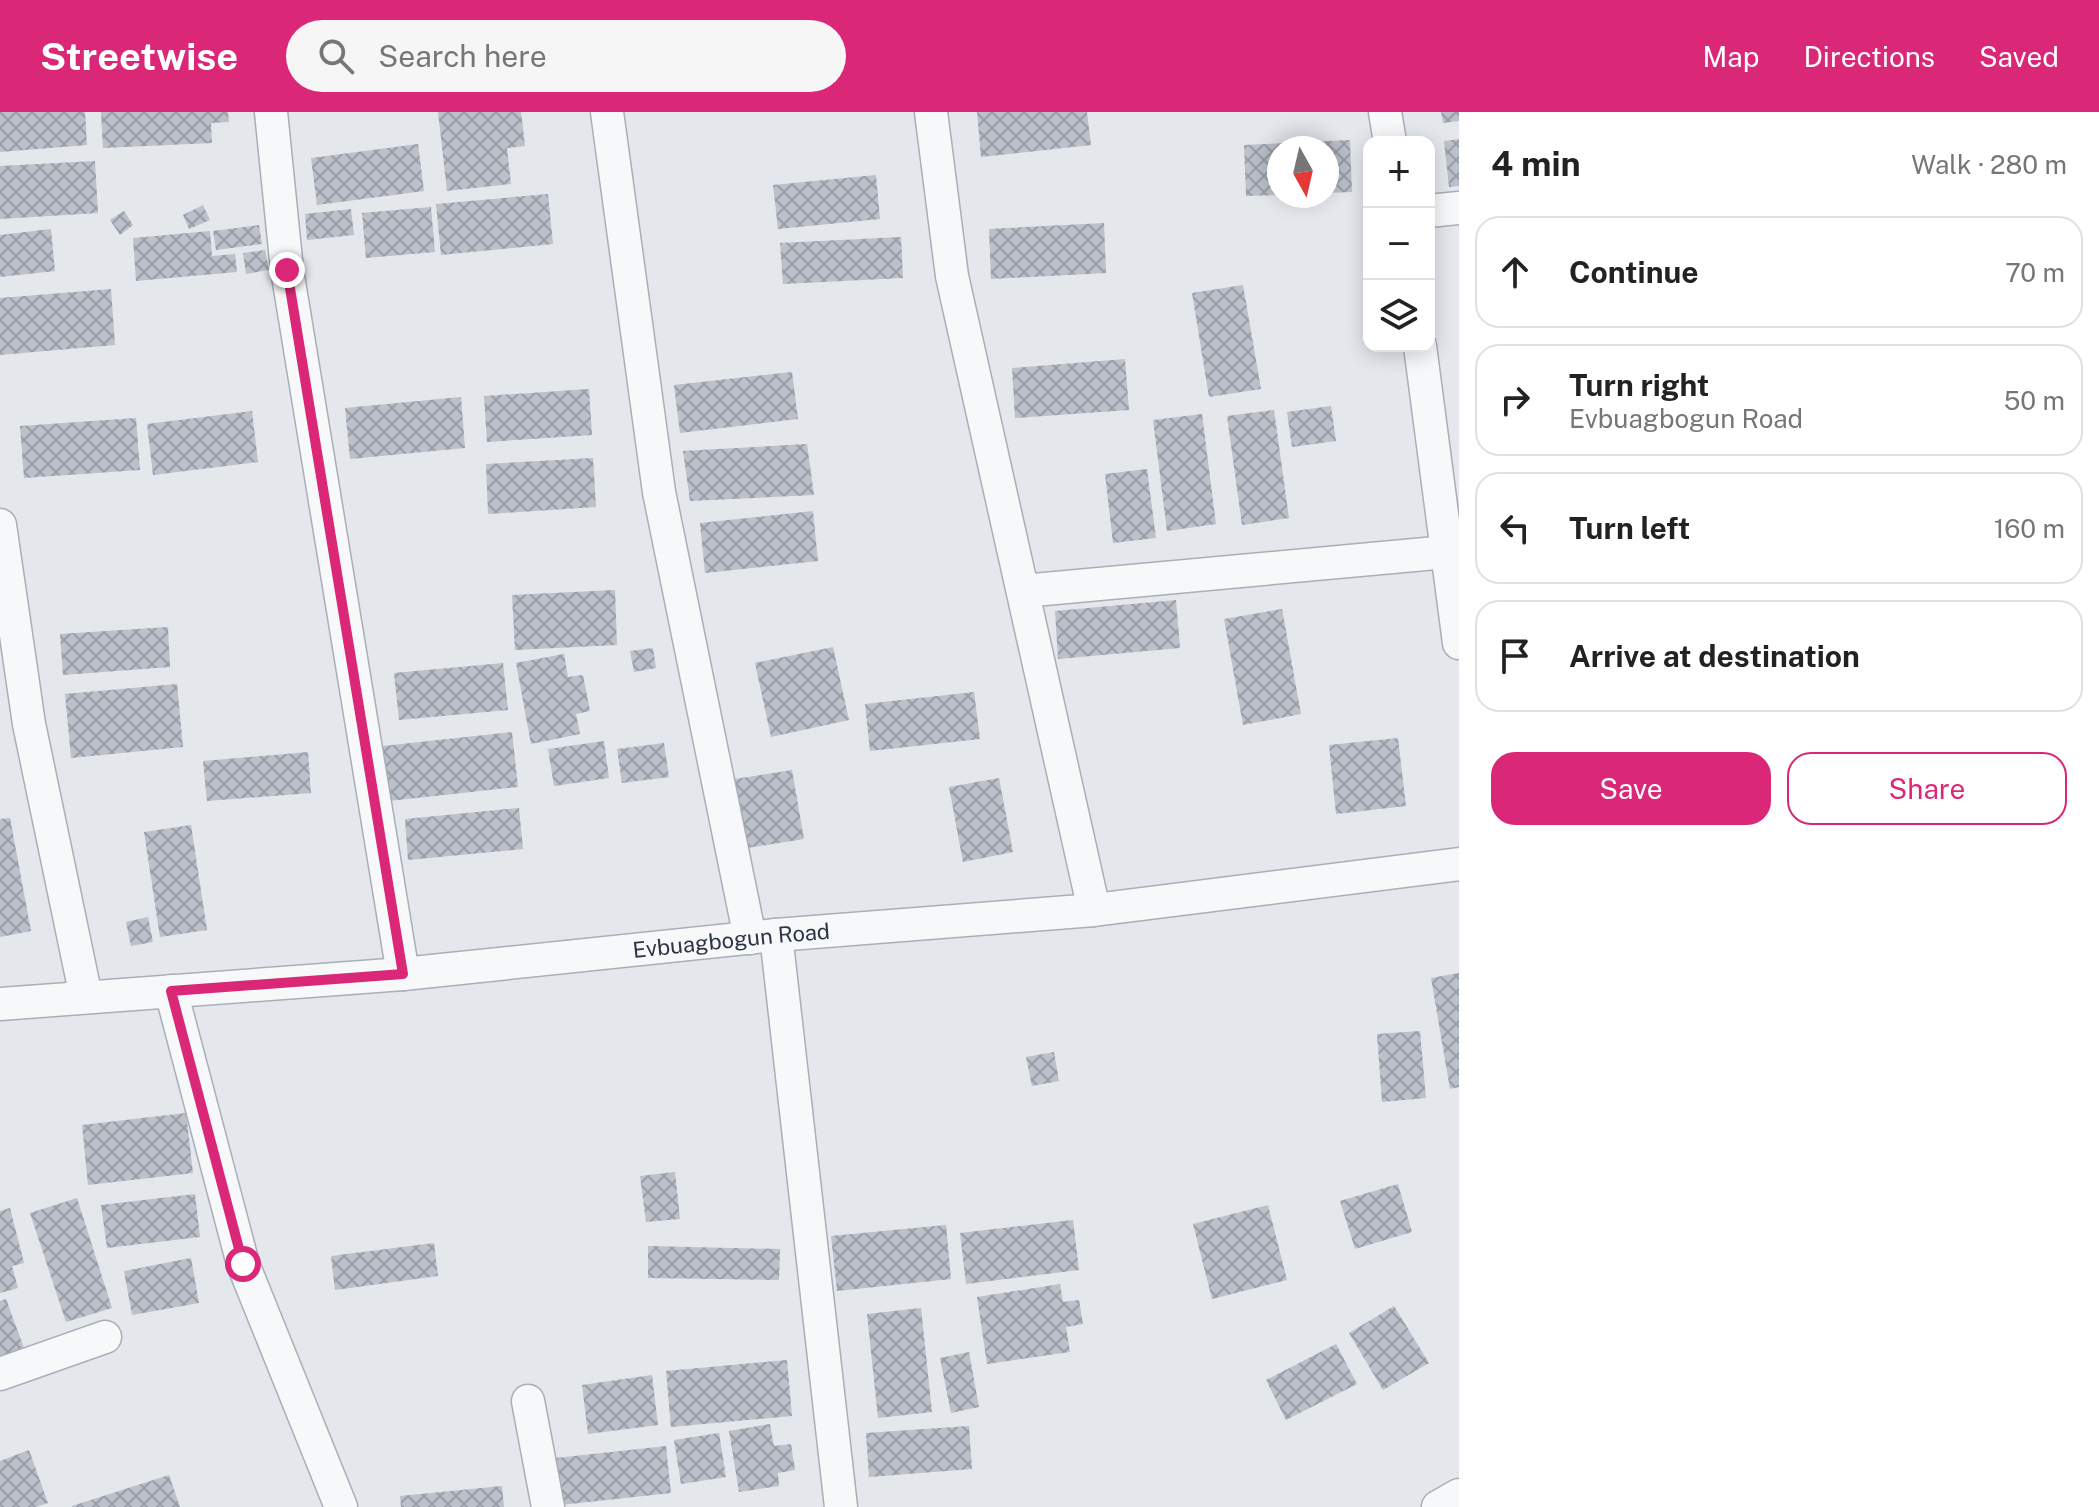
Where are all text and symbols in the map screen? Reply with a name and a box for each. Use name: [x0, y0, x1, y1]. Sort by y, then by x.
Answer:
search box: [286, 20, 846, 92]
text: Streetwise: [40, 34, 238, 79]
icon: search: [314, 34, 358, 78]
text: Search here: [378, 38, 547, 74]
text: Map: [1703, 40, 1759, 73]
text: Directions: [1803, 40, 1935, 73]
text: Saved: [1979, 40, 2059, 73]
north arrow: [1267, 136, 1339, 208]
map controls: [1363, 136, 1435, 352]
button: +: [1363, 136, 1435, 208]
text: 4 min: [1491, 144, 1581, 184]
text: Walk · 280 m: [1911, 149, 2067, 180]
button: −: [1363, 208, 1435, 280]
icon: ahead: [1493, 250, 1537, 294]
route end: [269, 252, 305, 288]
text: Continue: [1569, 254, 1699, 290]
text: 70 m: [2005, 257, 2065, 288]
button: layers: [1363, 280, 1435, 352]
text: Turn right: [1569, 367, 1709, 403]
icon: right: [1493, 378, 1537, 422]
text: 50 m: [2004, 385, 2065, 416]
text: Evbuagbogun Road: [1569, 403, 1803, 434]
icon: left: [1493, 506, 1537, 550]
text: Turn left: [1569, 510, 1690, 546]
text: 160 m: [1994, 513, 2065, 544]
icon: arrive: [1493, 634, 1537, 678]
text: Arrive at destination: [1569, 638, 1860, 674]
button: Save: [1491, 752, 1771, 825]
button: Share: [1787, 752, 2067, 825]
street label: Evbuagbogun Road: [631, 918, 831, 963]
route start: [225, 1246, 261, 1282]

